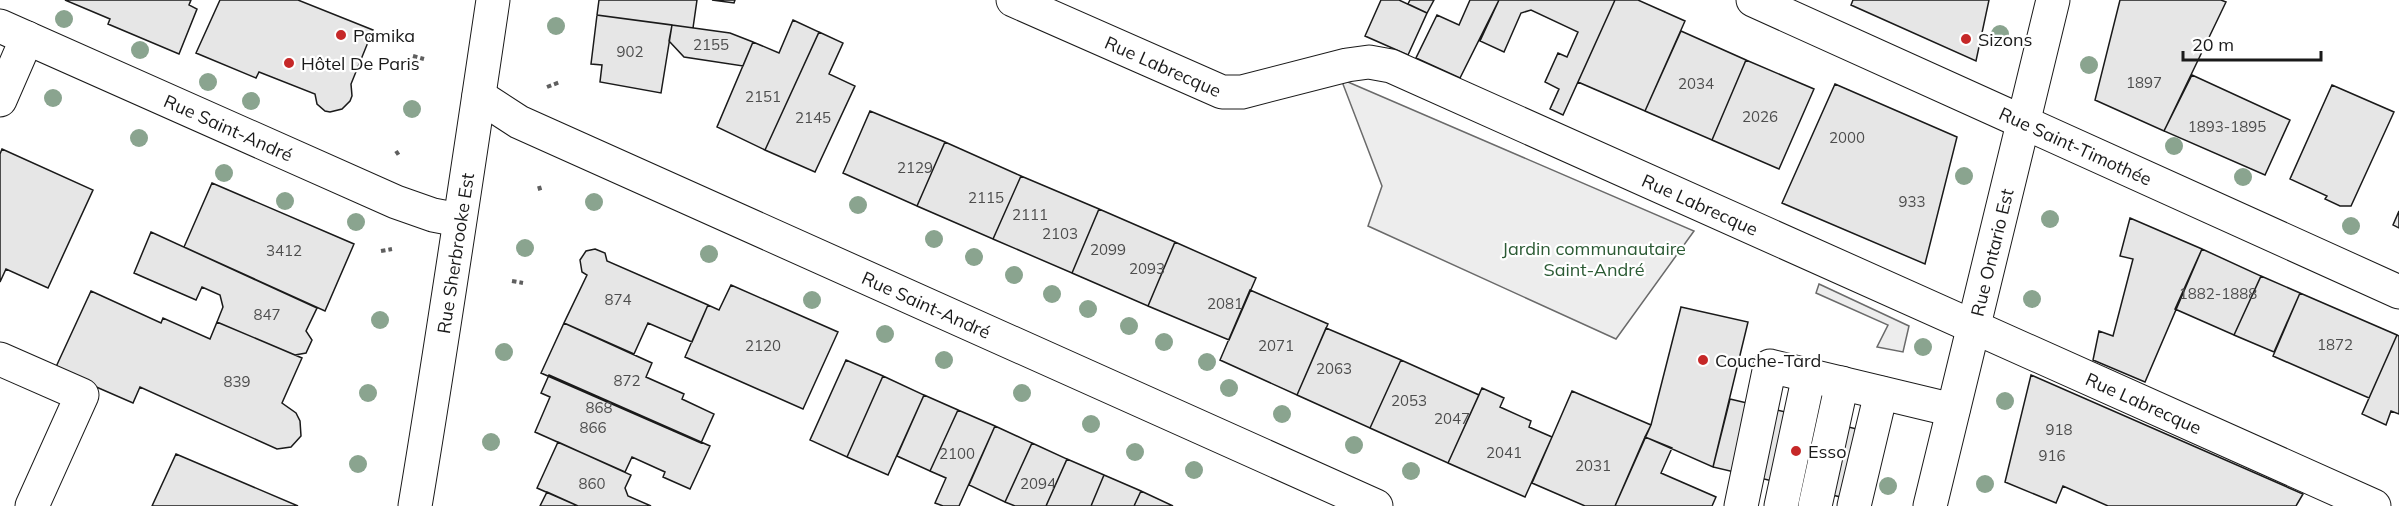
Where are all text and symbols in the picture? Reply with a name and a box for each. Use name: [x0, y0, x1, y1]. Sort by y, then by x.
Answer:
place label: Pamika: [353, 24, 415, 47]
scale bar: [2183, 24, 2321, 62]
marker: Pamika: [334, 28, 348, 42]
place label: Sizons: [1978, 28, 2032, 51]
street label: Rue Labrecque: [1101, 30, 1225, 102]
marker: Sizons: [1959, 32, 1973, 46]
text: 20 m: [2192, 33, 2234, 56]
house number: 2155: [693, 35, 729, 54]
house number: 902: [616, 42, 644, 61]
place label: Hôtel De Paris: [301, 52, 420, 75]
marker: Hôtel De Paris: [282, 56, 296, 70]
house number: 1897: [2126, 73, 2162, 92]
house number: 2034: [1678, 74, 1714, 93]
house number: 2151: [745, 87, 781, 106]
street label: Rue Saint-André: [160, 89, 296, 166]
street label: Rue Saint-Timothée: [1996, 101, 2155, 190]
house number: 2026: [1742, 107, 1778, 126]
house number: 2145: [795, 108, 831, 127]
house number: 1893-1895: [2188, 117, 2266, 136]
house number: 2000: [1829, 128, 1865, 147]
house number: 2129: [897, 158, 933, 177]
street label: Rue Labrecque: [1638, 168, 1762, 240]
street label: Rue Sherbrooke Est: [431, 171, 479, 335]
street label: Rue Ontario Est: [1965, 186, 2018, 318]
house number: 2115: [968, 188, 1004, 207]
house number: 933: [1898, 192, 1926, 211]
house number: 2111: [1012, 205, 1048, 224]
house number: 2103: [1042, 224, 1078, 243]
park label: Jardin communautaire Saint-André: [1502, 237, 1686, 281]
house number: 2099: [1090, 240, 1126, 259]
house number: 3412: [266, 241, 302, 260]
house number: 2093: [1129, 259, 1165, 278]
street label: Rue Saint-André: [858, 266, 994, 343]
house number: 1882-1888: [2179, 284, 2257, 303]
house number: 874: [604, 290, 632, 309]
house number: 2081: [1207, 294, 1243, 313]
house number: 847: [253, 305, 281, 324]
house number: 1872: [2317, 335, 2353, 354]
house number: 2120: [745, 336, 781, 355]
house number: 2071: [1258, 336, 1294, 355]
place label: Couche-Tard: [1715, 349, 1821, 372]
marker: Couche-Tard: [1696, 353, 1710, 367]
house number: 2063: [1316, 359, 1352, 378]
street label: Rue Labrecque: [2082, 367, 2205, 439]
house number: 872: [613, 371, 641, 390]
house number: 839: [223, 372, 251, 391]
house number: 2053: [1391, 391, 1427, 410]
house number: 868: [585, 398, 613, 417]
house number: 2047: [1434, 409, 1470, 428]
house number: 866: [579, 418, 607, 437]
house number: 918: [2045, 420, 2073, 439]
place label: Esso: [1808, 440, 1847, 463]
house number: 2041: [1486, 443, 1522, 462]
house number: 2100: [939, 444, 975, 463]
marker: Esso: [1789, 444, 1803, 458]
house number: 916: [2038, 446, 2066, 465]
house number: 2031: [1575, 456, 1611, 475]
house number: 860: [578, 474, 606, 493]
house number: 2094: [1020, 474, 1056, 493]

